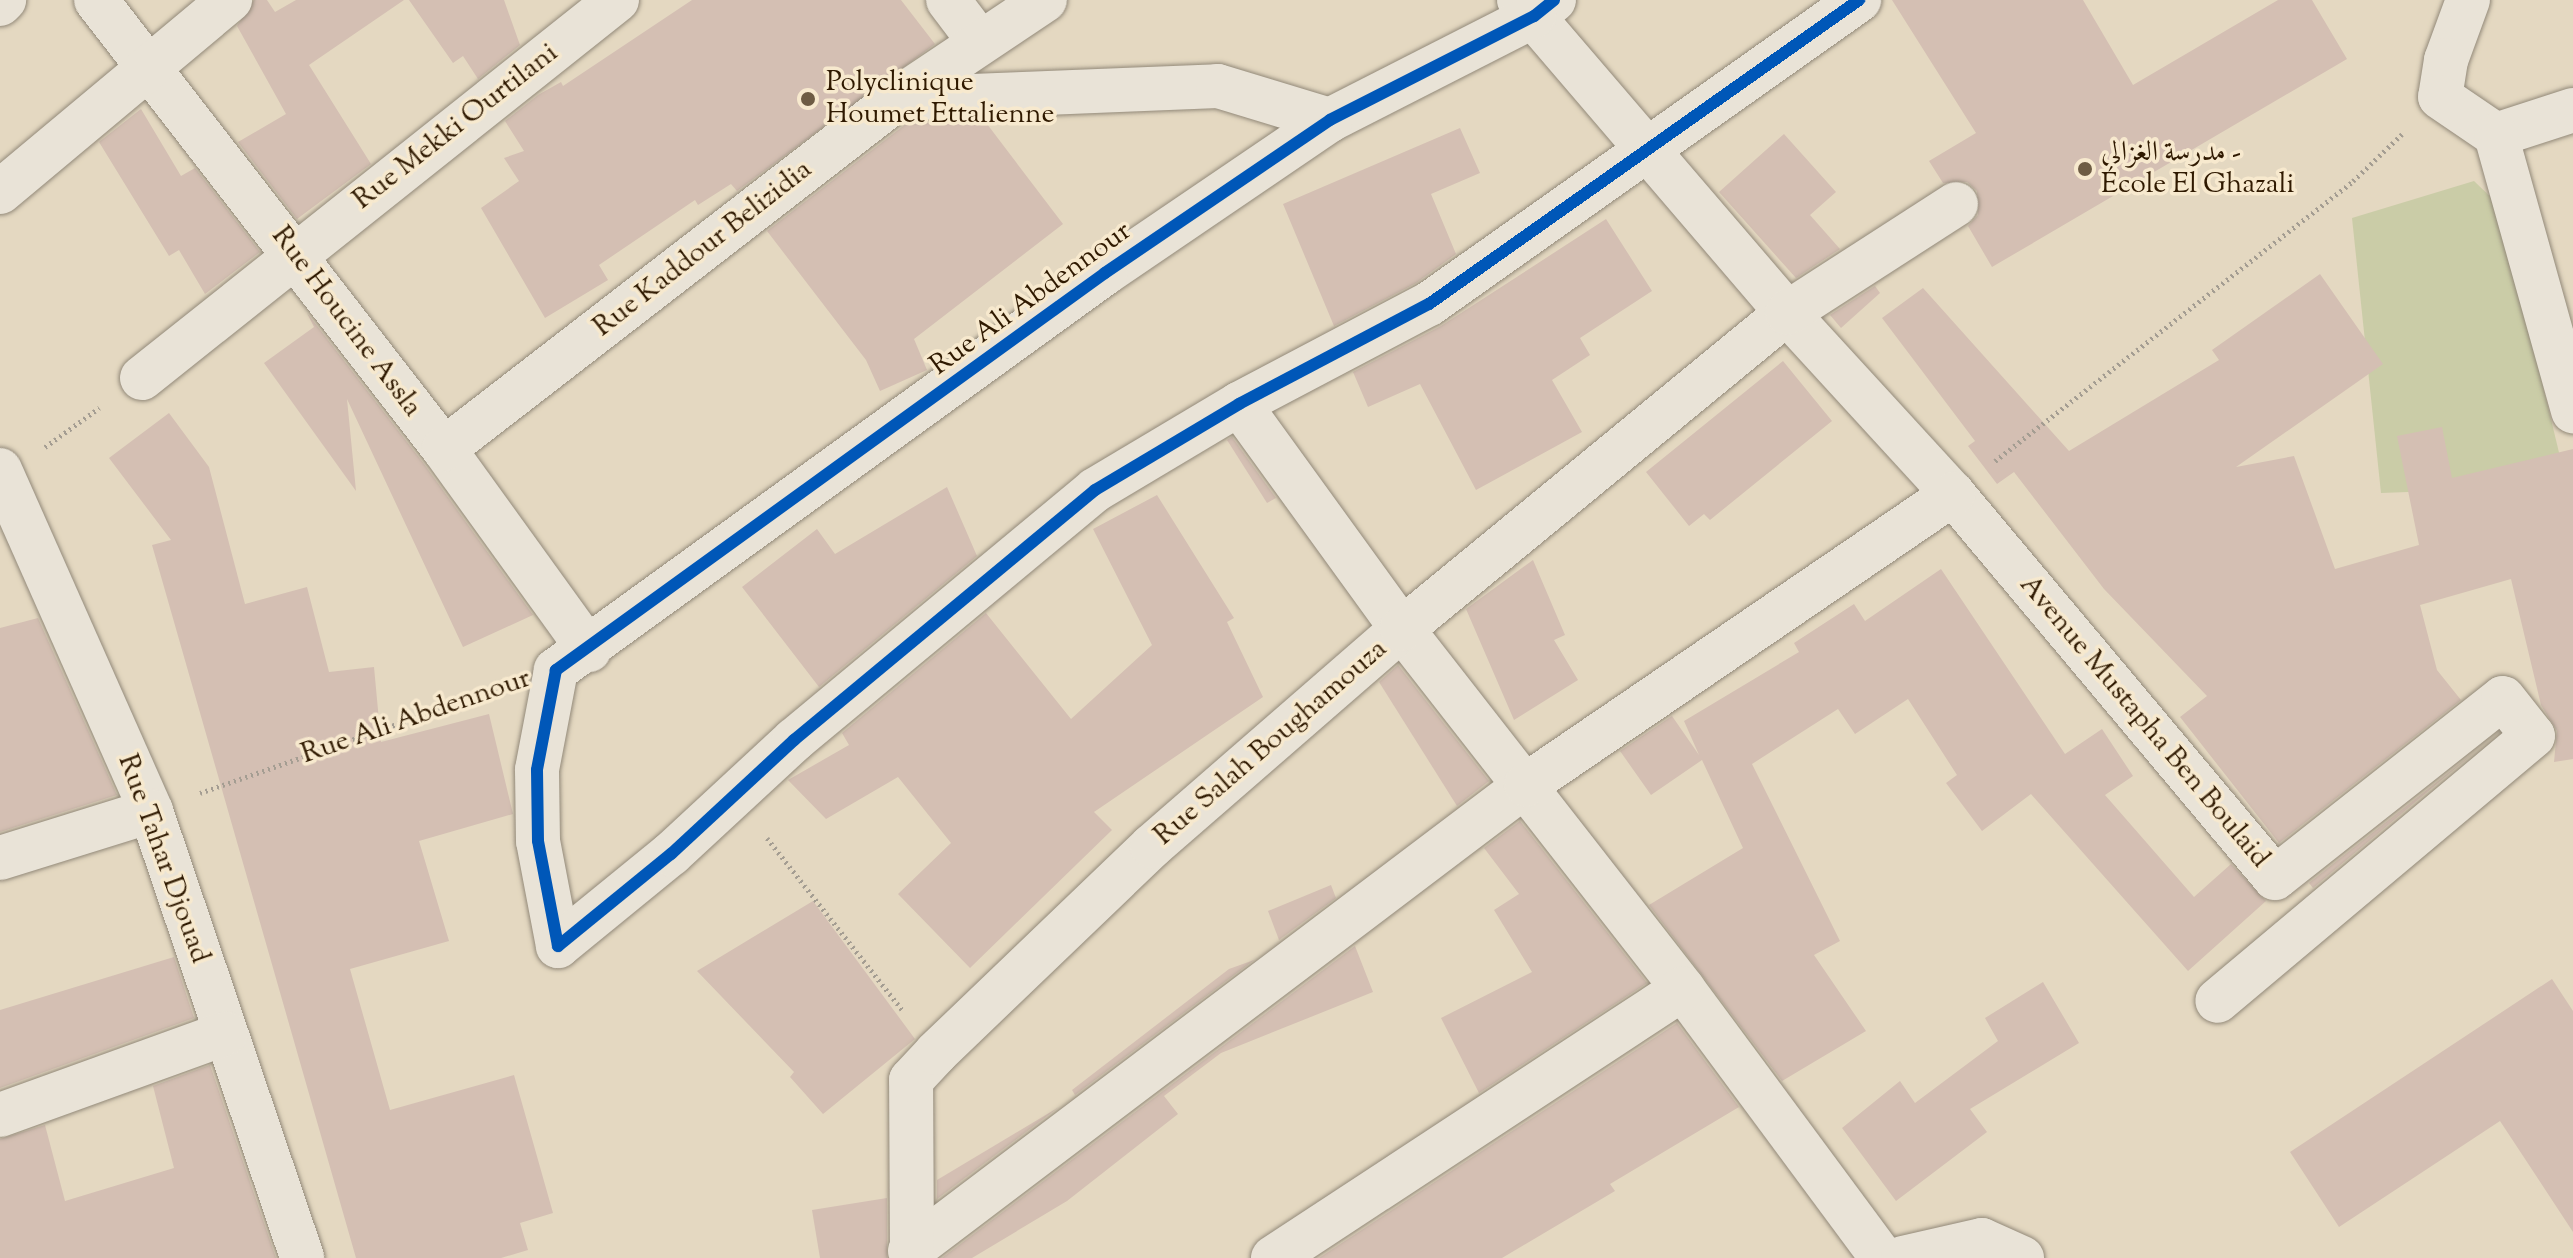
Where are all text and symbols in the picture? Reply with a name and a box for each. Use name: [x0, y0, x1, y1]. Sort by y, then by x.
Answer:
street label: Rue Mekki Ourtilani: [347, 37, 565, 217]
place label: Polyclinique Houmet Ettalienne: [826, 66, 1054, 132]
marker: Polyclinique Houmet Ettalienne: [797, 88, 819, 110]
place label: مدرسة الغزالي - École El Ghazali: [2101, 136, 2294, 202]
street label: Rue Kaddour Belizidia: [587, 153, 819, 345]
marker: مدرسة الغزالي - École El Ghazali: [2076, 160, 2094, 178]
street label: Rue Ali Abdennour: [924, 215, 1138, 383]
street label: Rue Houcine Assla: [264, 220, 428, 424]
street label: Avenue Mustapha Ben Boulaid: [2012, 569, 2276, 875]
street label: Rue Salah Boughamouza: [1148, 633, 1394, 853]
street label: Rue Ali Abdennour: [297, 662, 535, 772]
street label: Rue Tahar Djouad: [110, 750, 216, 968]

